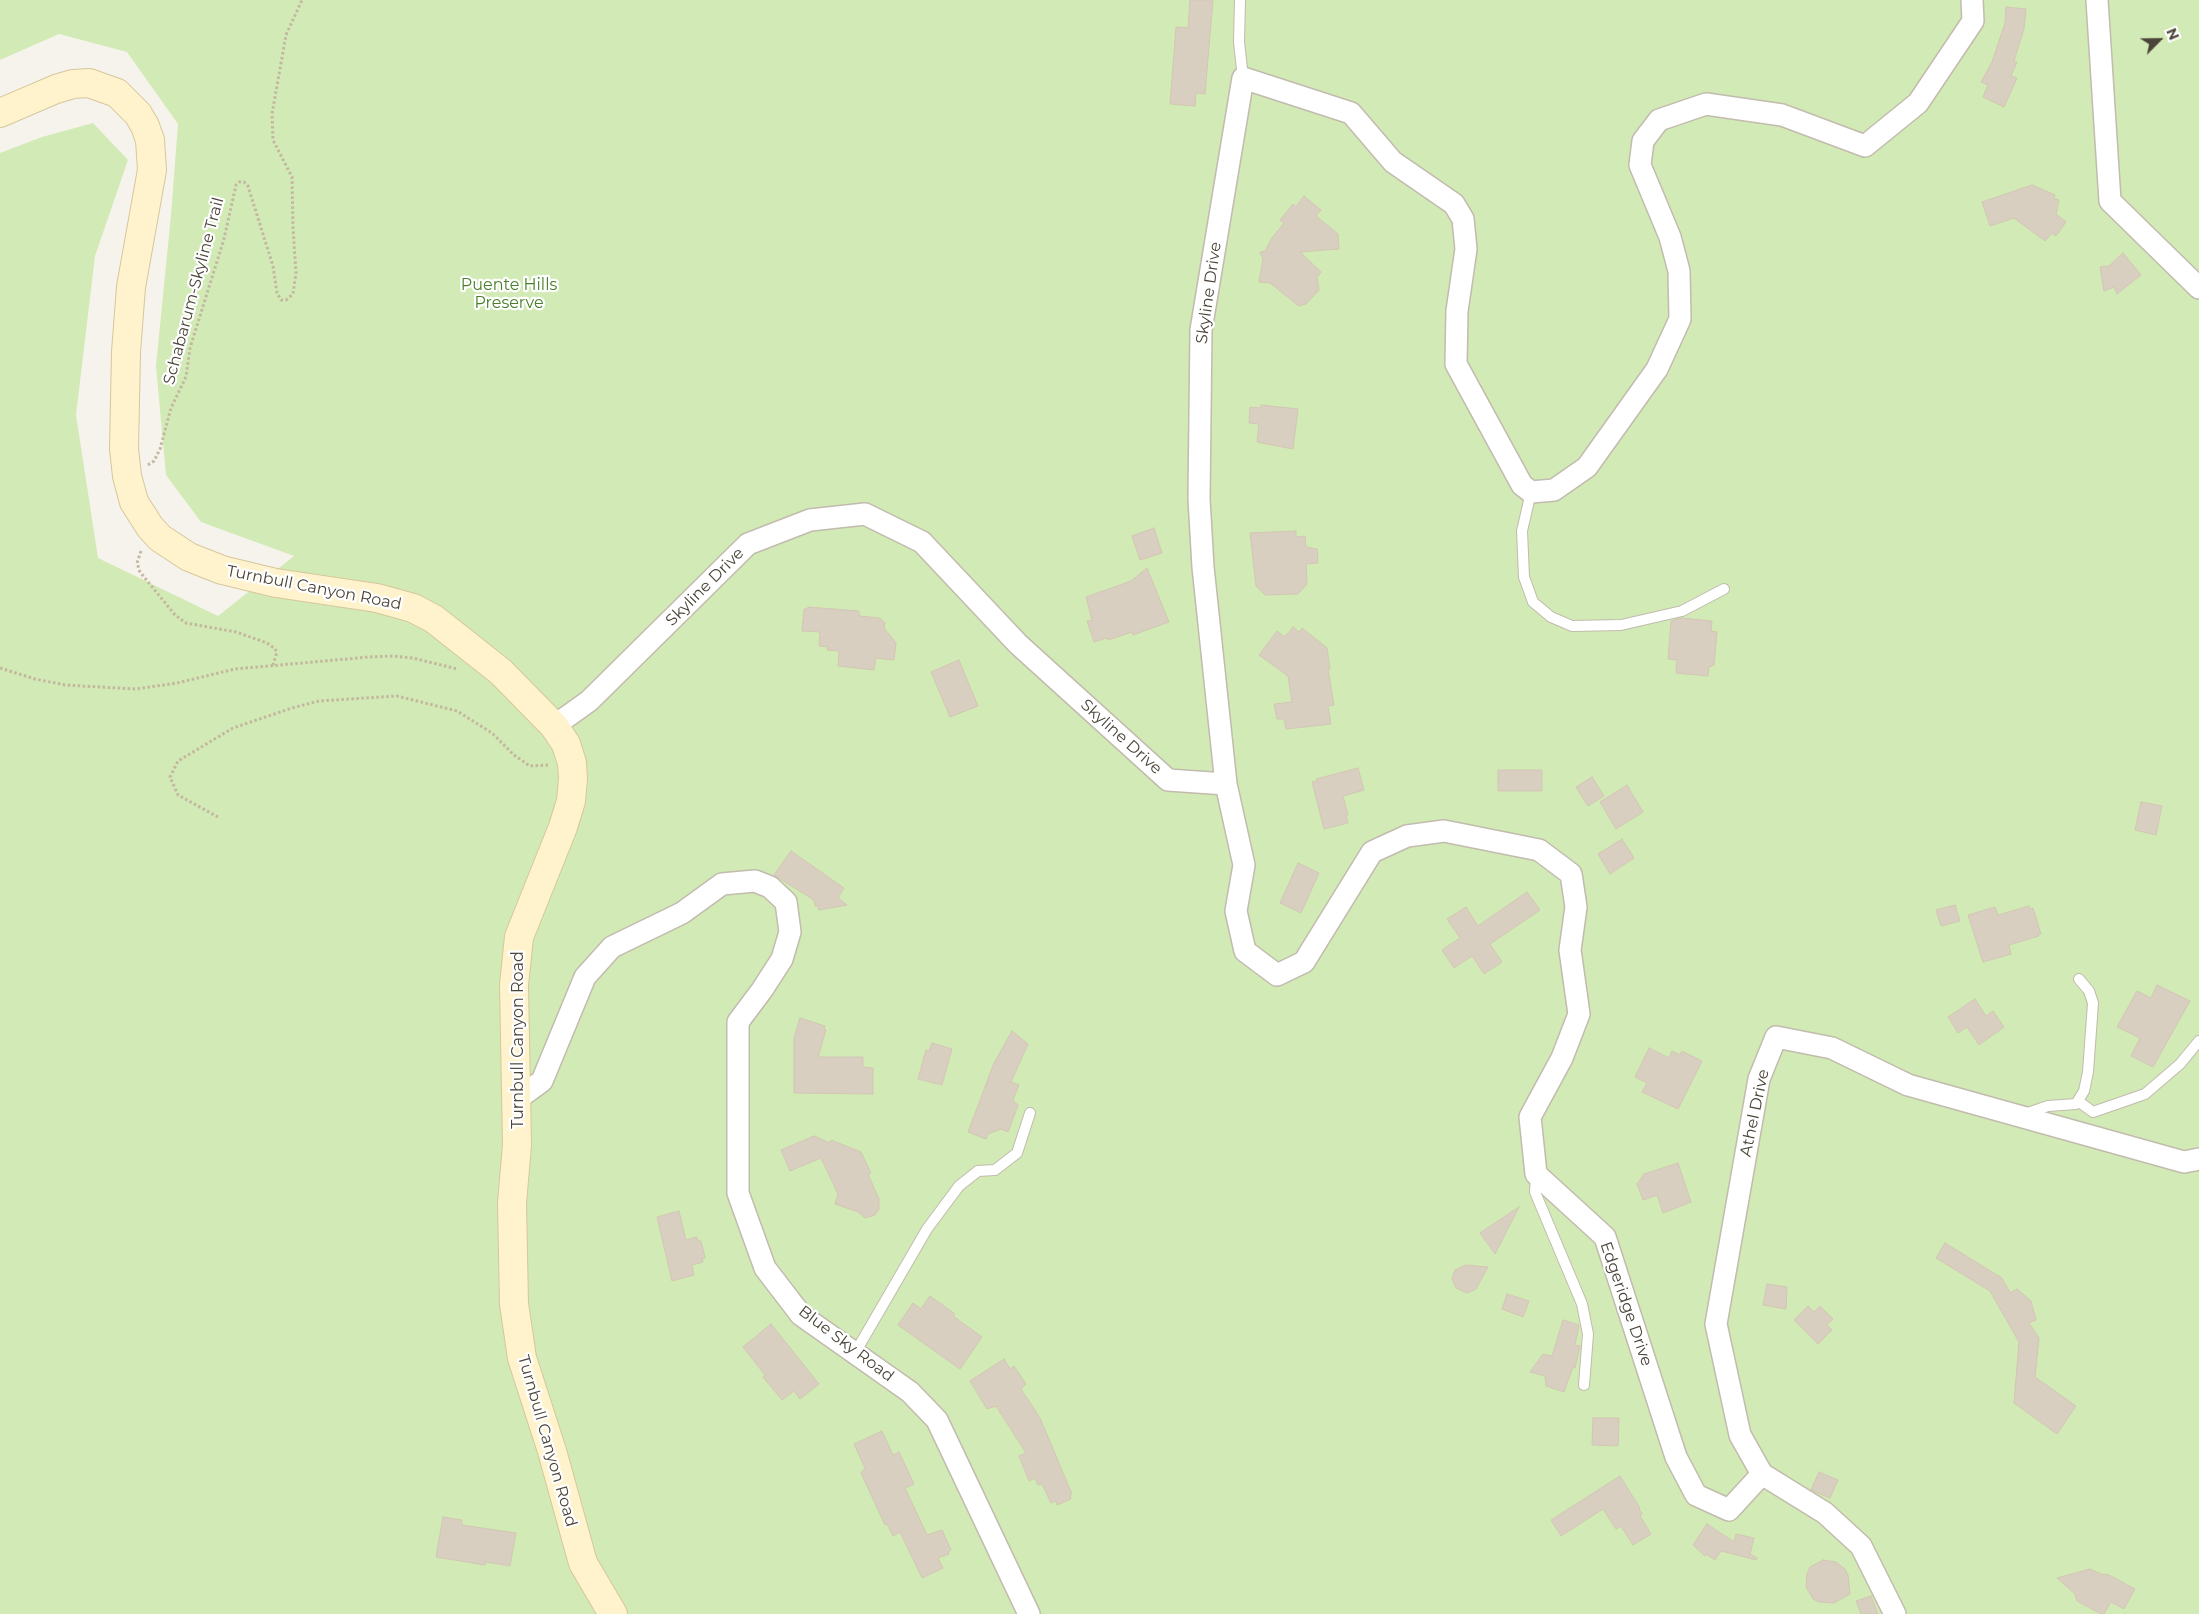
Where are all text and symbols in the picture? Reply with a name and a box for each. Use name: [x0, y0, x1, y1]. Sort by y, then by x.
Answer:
north arrow: [2134, 15, 2184, 65]
text: N: [2162, 25, 2183, 43]
street label: Schabarum-Skyline Trail: [160, 195, 228, 387]
street label: Skyline Drive: [1192, 241, 1226, 345]
park label: Puente Hills Preserve: [461, 275, 557, 313]
street label: Skyline Drive: [662, 544, 748, 630]
street label: Turnbull Canyon Road: [225, 562, 403, 614]
street label: Skyline Drive: [1076, 695, 1166, 779]
street label: Turnbull Canyon Road: [508, 951, 528, 1129]
street label: Athel Drive: [1736, 1068, 1774, 1158]
street label: Edgeridge Drive: [1596, 1239, 1656, 1369]
street label: Blue Sky Road: [794, 1302, 898, 1386]
street label: Turnbull Canyon Road: [513, 1353, 581, 1529]

